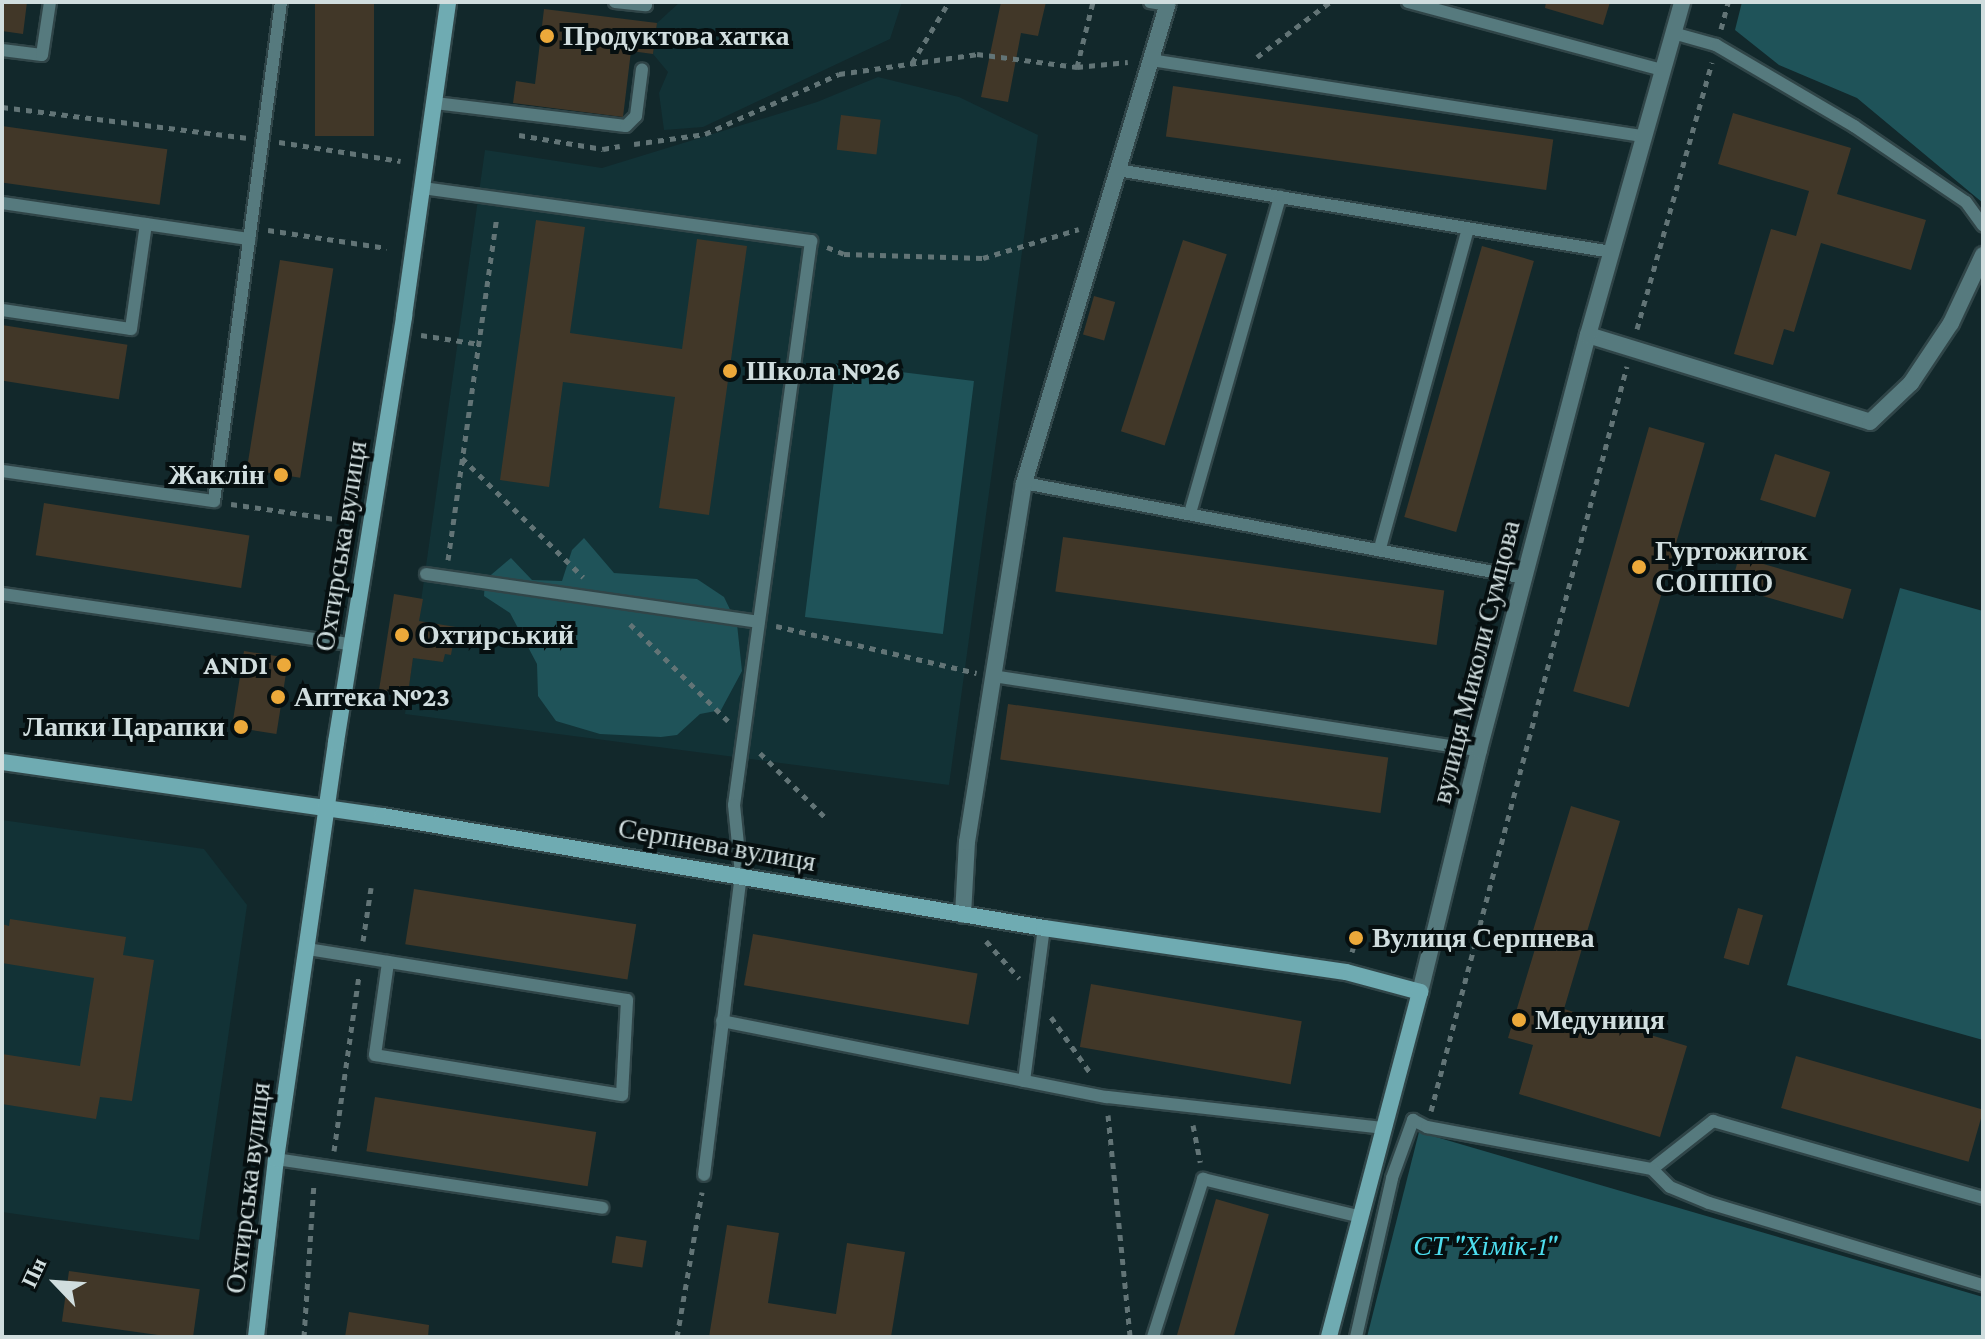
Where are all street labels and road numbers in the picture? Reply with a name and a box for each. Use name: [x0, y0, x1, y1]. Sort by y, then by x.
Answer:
street label: Охтирська вулиця: [308, 438, 374, 654]
street label: вулиця Миколи Сумцова: [1425, 517, 1527, 807]
street label: Серпнева вулиця: [615, 811, 819, 879]
street label: Охтирська вулиця: [218, 1080, 278, 1296]

